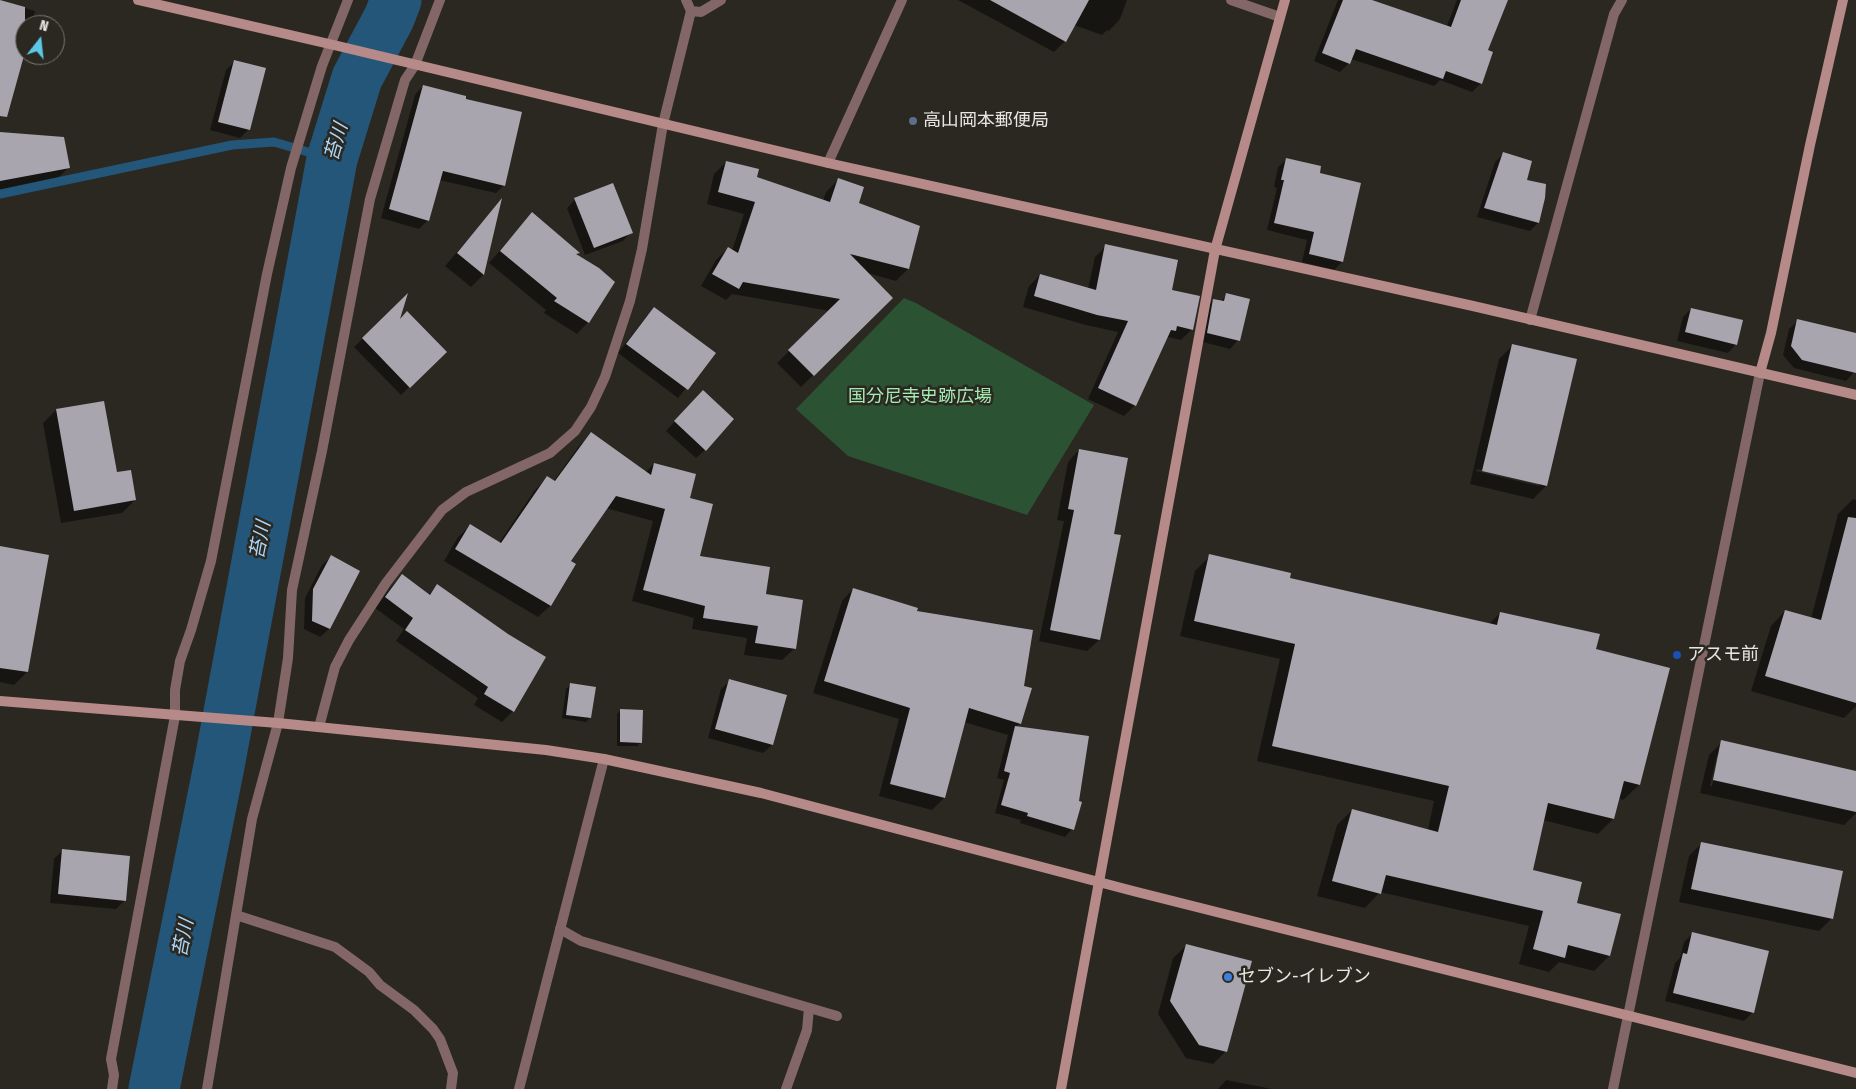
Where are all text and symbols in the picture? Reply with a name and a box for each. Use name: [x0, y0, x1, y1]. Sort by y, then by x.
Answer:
north arrow: [15, 15, 65, 65]
text: N: [38, 17, 50, 35]
place label: 高山岡本郵便局: [923, 110, 1049, 132]
marker: 高山岡本郵便局: [907, 115, 919, 127]
water label: 苔川: [321, 121, 353, 163]
park label: 国分尼寺史跡広場: [848, 386, 992, 408]
water label: 苔川: [246, 519, 276, 561]
place label: アスモ前: [1687, 644, 1759, 666]
marker: アスモ前: [1671, 649, 1683, 661]
water label: 苔川: [169, 917, 199, 959]
place label: セブン-イレブン: [1238, 966, 1371, 988]
marker: セブン-イレブン: [1222, 971, 1234, 983]

